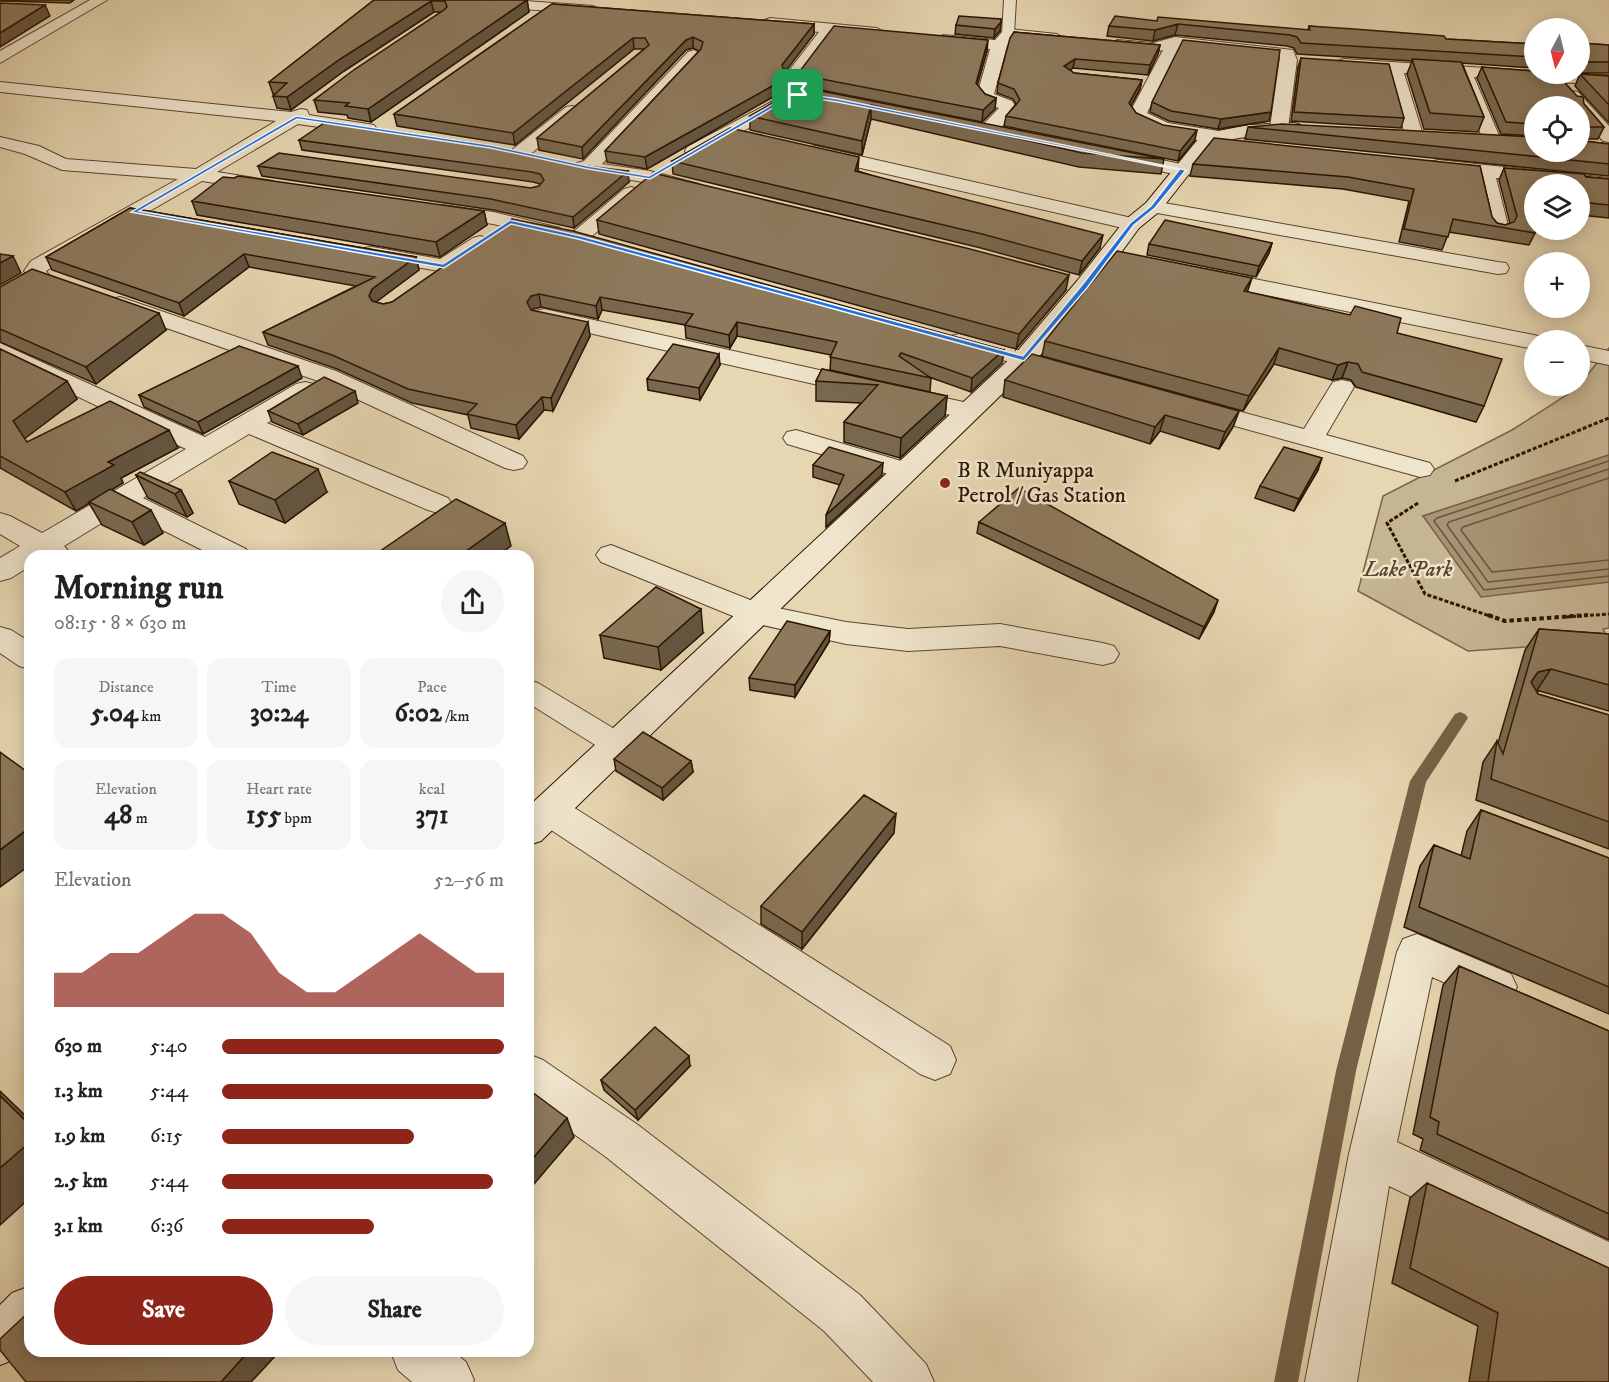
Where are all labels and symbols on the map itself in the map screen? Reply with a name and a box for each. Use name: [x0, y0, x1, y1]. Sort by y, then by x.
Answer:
north arrow: [1524, 18, 1590, 84]
pin: [772, 69, 823, 120]
place label: B R Muniyappa Petrol / Gas Station: [957, 457, 1127, 509]
marker: B R Muniyappa Petrol / Gas Station: [938, 476, 952, 490]
park label: Lake Park: [1362, 556, 1453, 583]

